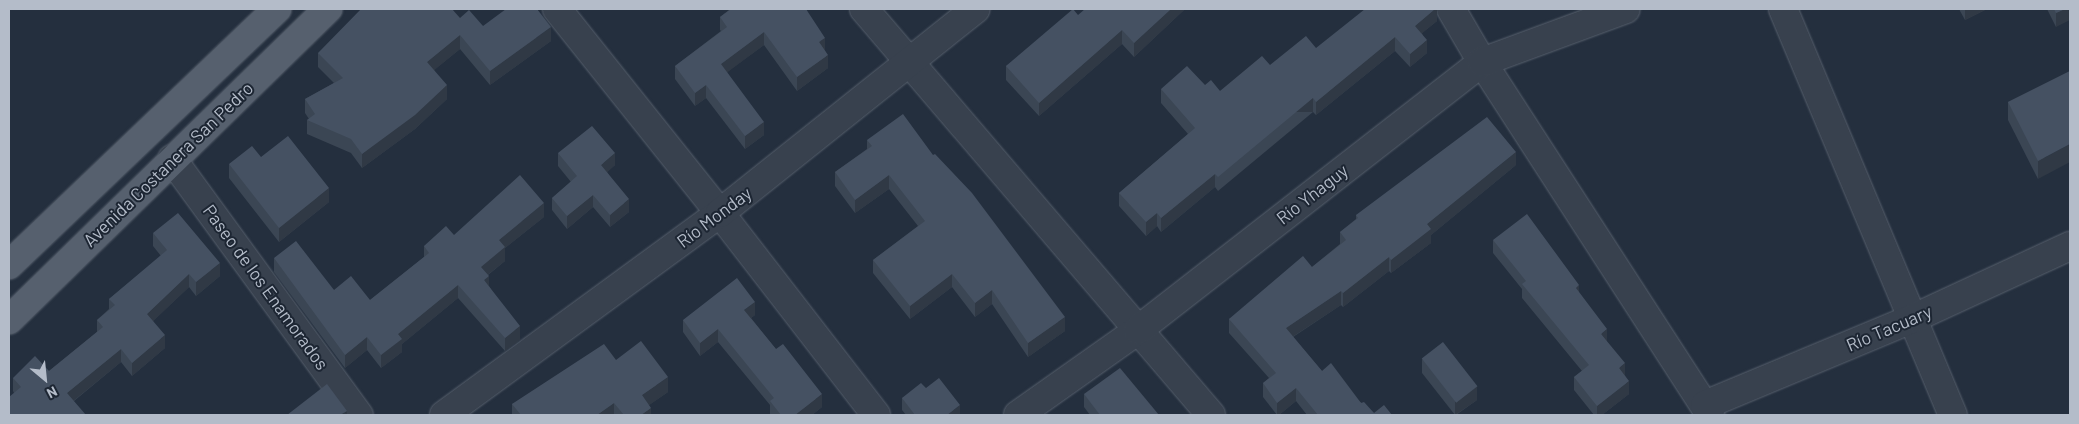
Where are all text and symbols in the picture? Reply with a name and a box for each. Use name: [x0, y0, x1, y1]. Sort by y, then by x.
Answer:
street label: Avenida Costanera San Pedro: [79, 77, 257, 251]
street label: Río Yhaguy: [1272, 159, 1352, 229]
street label: Río Monday: [672, 182, 756, 252]
street label: Paseo de los Enamorados: [199, 200, 333, 374]
street label: Río Tacuary: [1843, 300, 1935, 356]
north arrow: [20, 354, 70, 404]
text: N: [44, 383, 60, 402]

